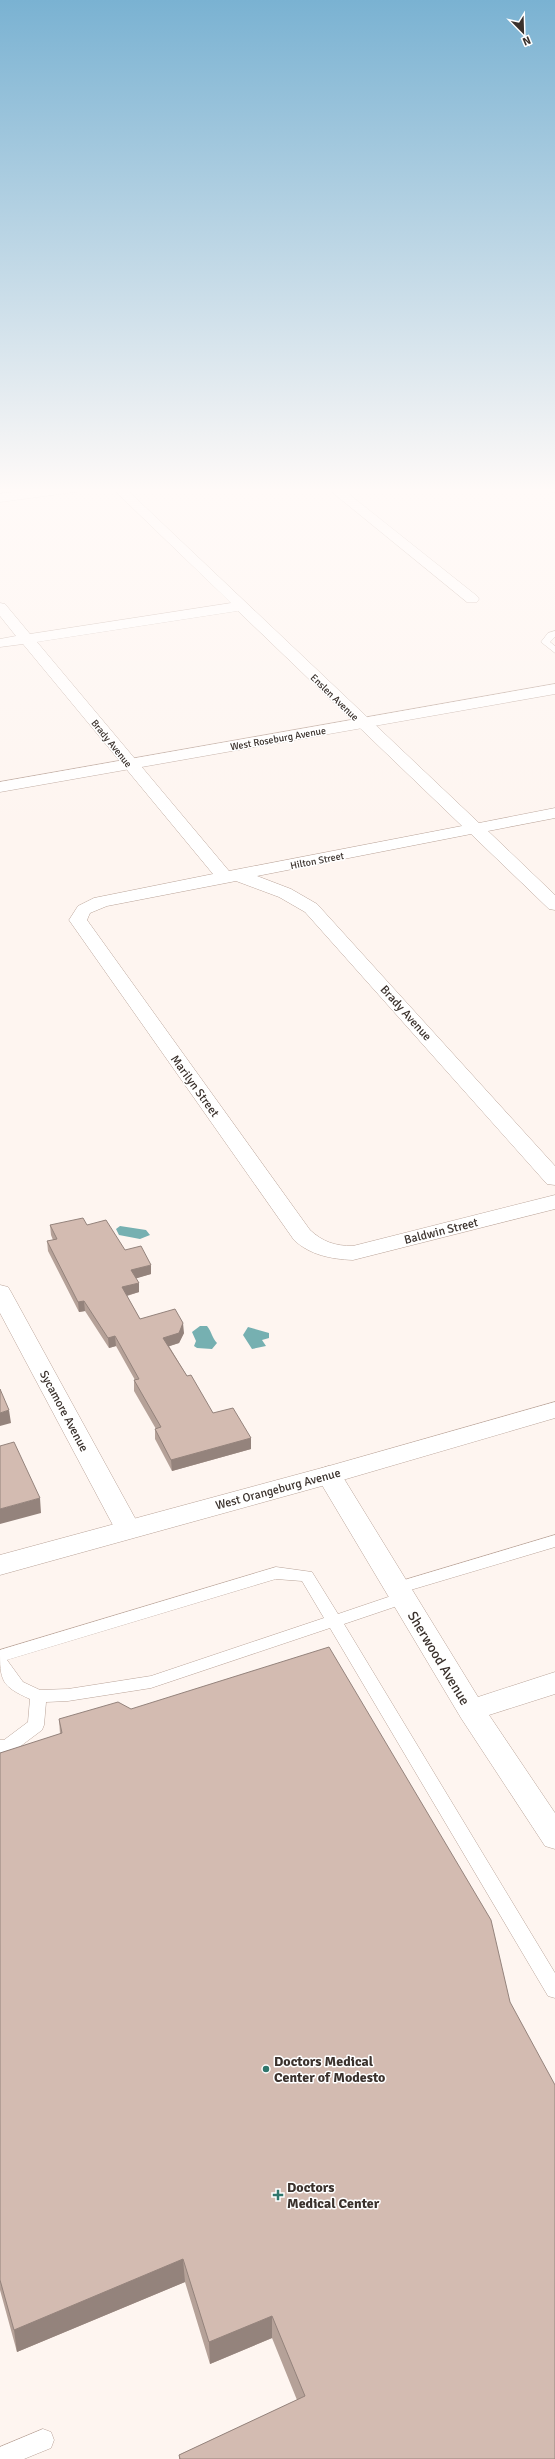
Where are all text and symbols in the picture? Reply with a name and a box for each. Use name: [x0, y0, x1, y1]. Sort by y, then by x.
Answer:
north arrow: [503, 12, 543, 52]
text: N: [521, 33, 533, 48]
street label: Enslen Avenue: [308, 672, 361, 724]
street label: Brady Avenue: [88, 717, 134, 770]
street label: West Roseburg Avenue: [229, 725, 327, 753]
street label: Hilton Street: [289, 850, 346, 872]
street label: Brady Avenue: [377, 982, 434, 1044]
street label: Marilyn Street: [167, 1052, 222, 1120]
street label: Baldwin Street: [403, 1215, 480, 1248]
street label: Sycamore Avenue: [36, 1368, 91, 1454]
street label: West Orangeburg Avenue: [214, 1466, 342, 1513]
street label: Sherwood Avenue: [404, 1608, 473, 1708]
place label: Doctors Medical Center of Modesto: [274, 2053, 385, 2086]
marker: Doctors Medical Center of Modesto: [261, 2064, 271, 2074]
place label: Doctors Medical Center: [287, 2179, 380, 2212]
marker: Doctors Medical Center: [272, 2189, 284, 2201]

